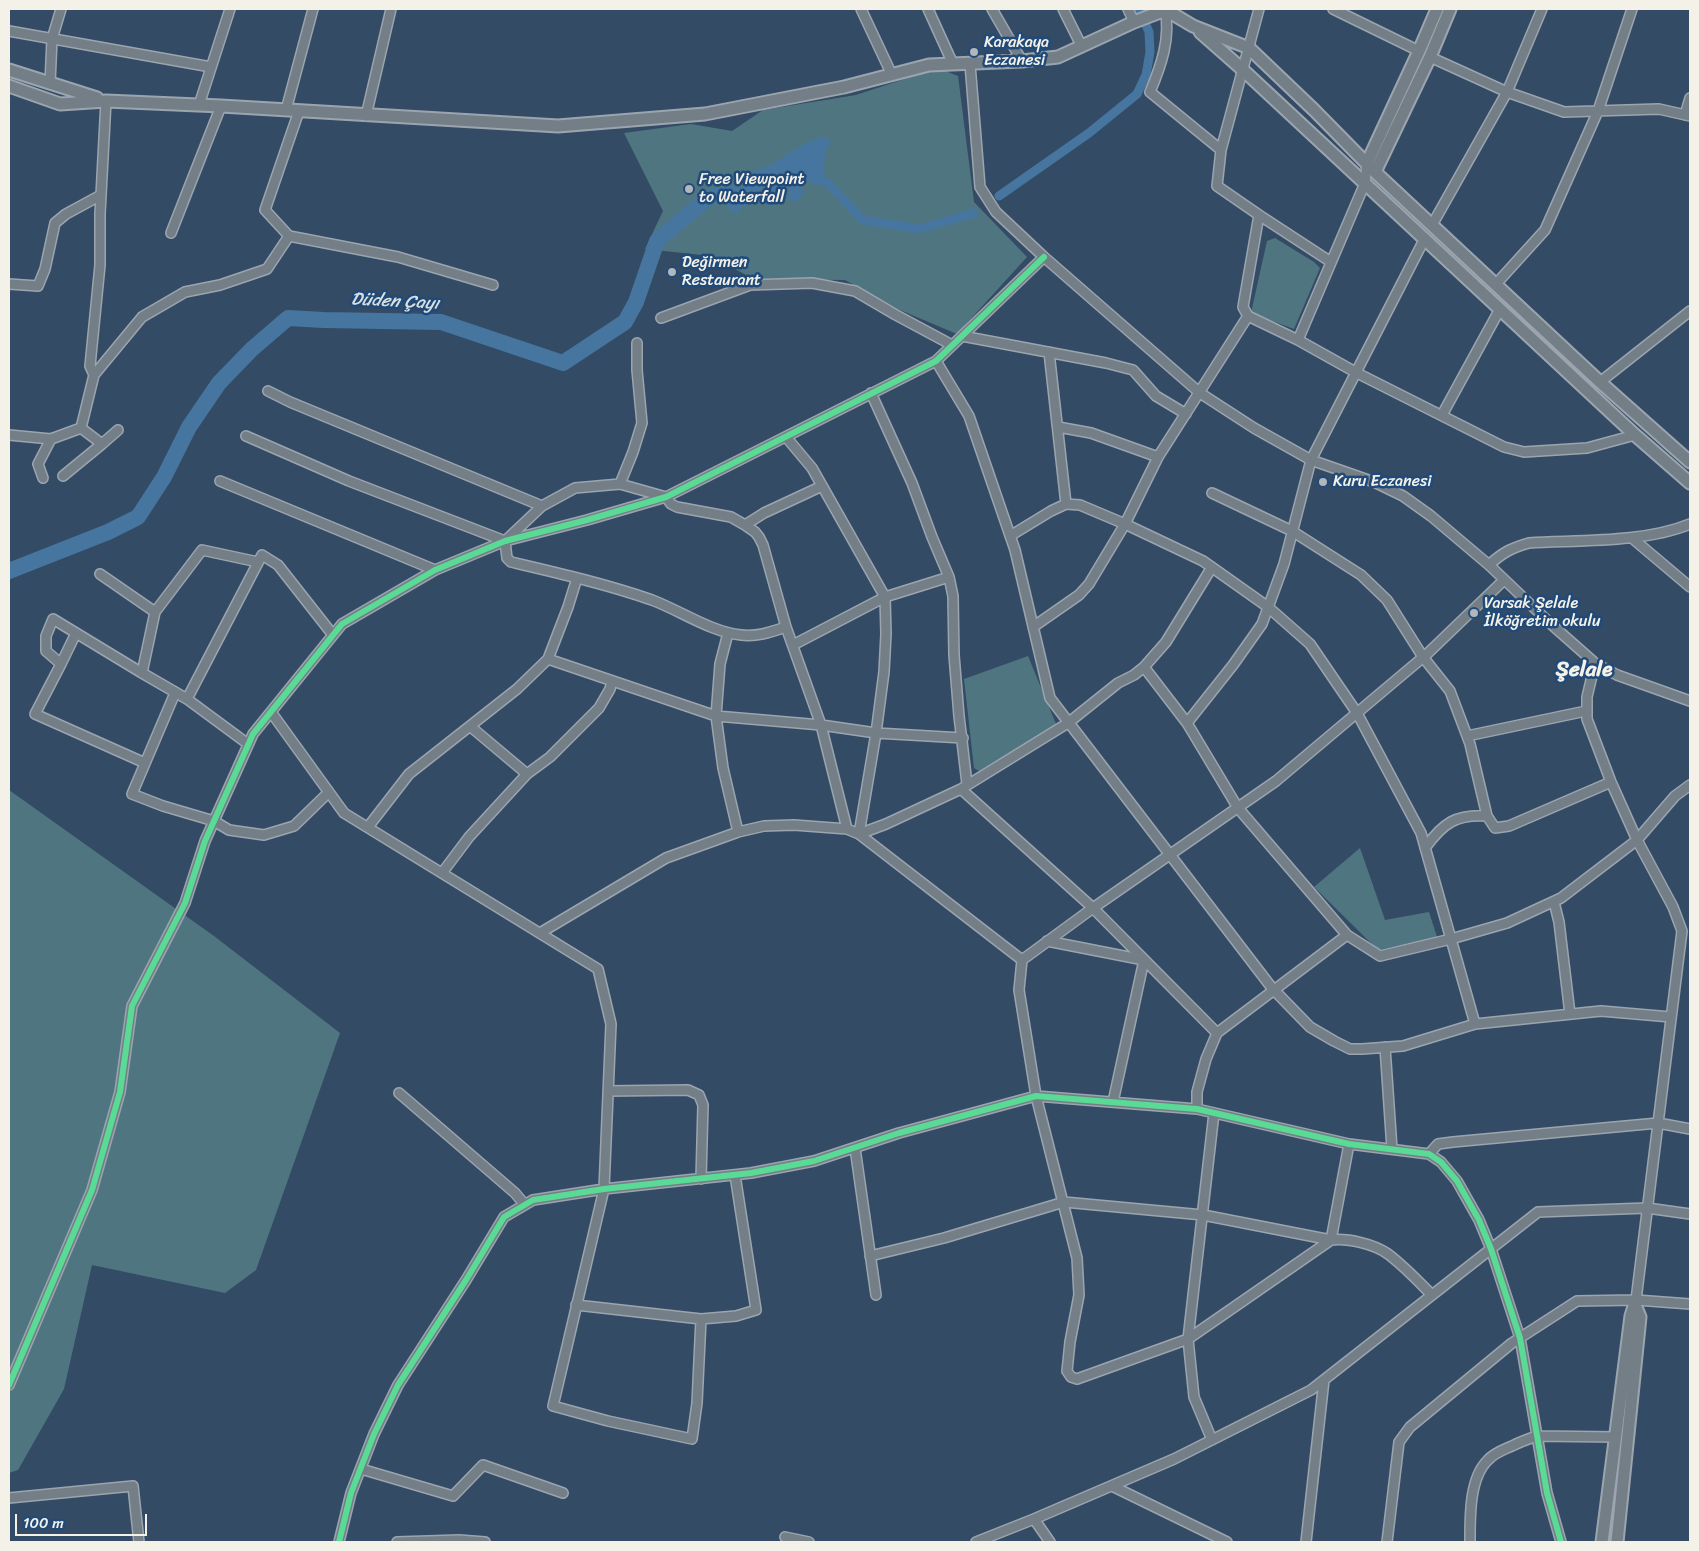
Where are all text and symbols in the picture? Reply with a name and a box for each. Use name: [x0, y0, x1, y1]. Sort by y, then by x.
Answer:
place label: Karakaya Eczanesi: [984, 33, 1049, 71]
marker: Karakaya Eczanesi: [968, 46, 980, 58]
place label: Free Viewpoint to Waterfall: [699, 170, 805, 208]
marker: Free Viewpoint to Waterfall: [683, 183, 695, 195]
place label: Değirmen Restaurant: [682, 253, 761, 291]
marker: Değirmen Restaurant: [666, 266, 678, 278]
water label: Düden Çayı: [350, 289, 440, 315]
place label: Kuru Eczanesi: [1333, 472, 1432, 492]
marker: Kuru Eczanesi: [1317, 476, 1329, 488]
place label: Varsak Şelale İlköğretim okulu: [1484, 594, 1601, 632]
marker: Varsak Şelale İlköğretim okulu: [1468, 607, 1480, 619]
district label: Şelale: [1556, 658, 1612, 684]
scale bar: [18, 1504, 150, 1536]
text: 100 m: [23, 1510, 64, 1536]

